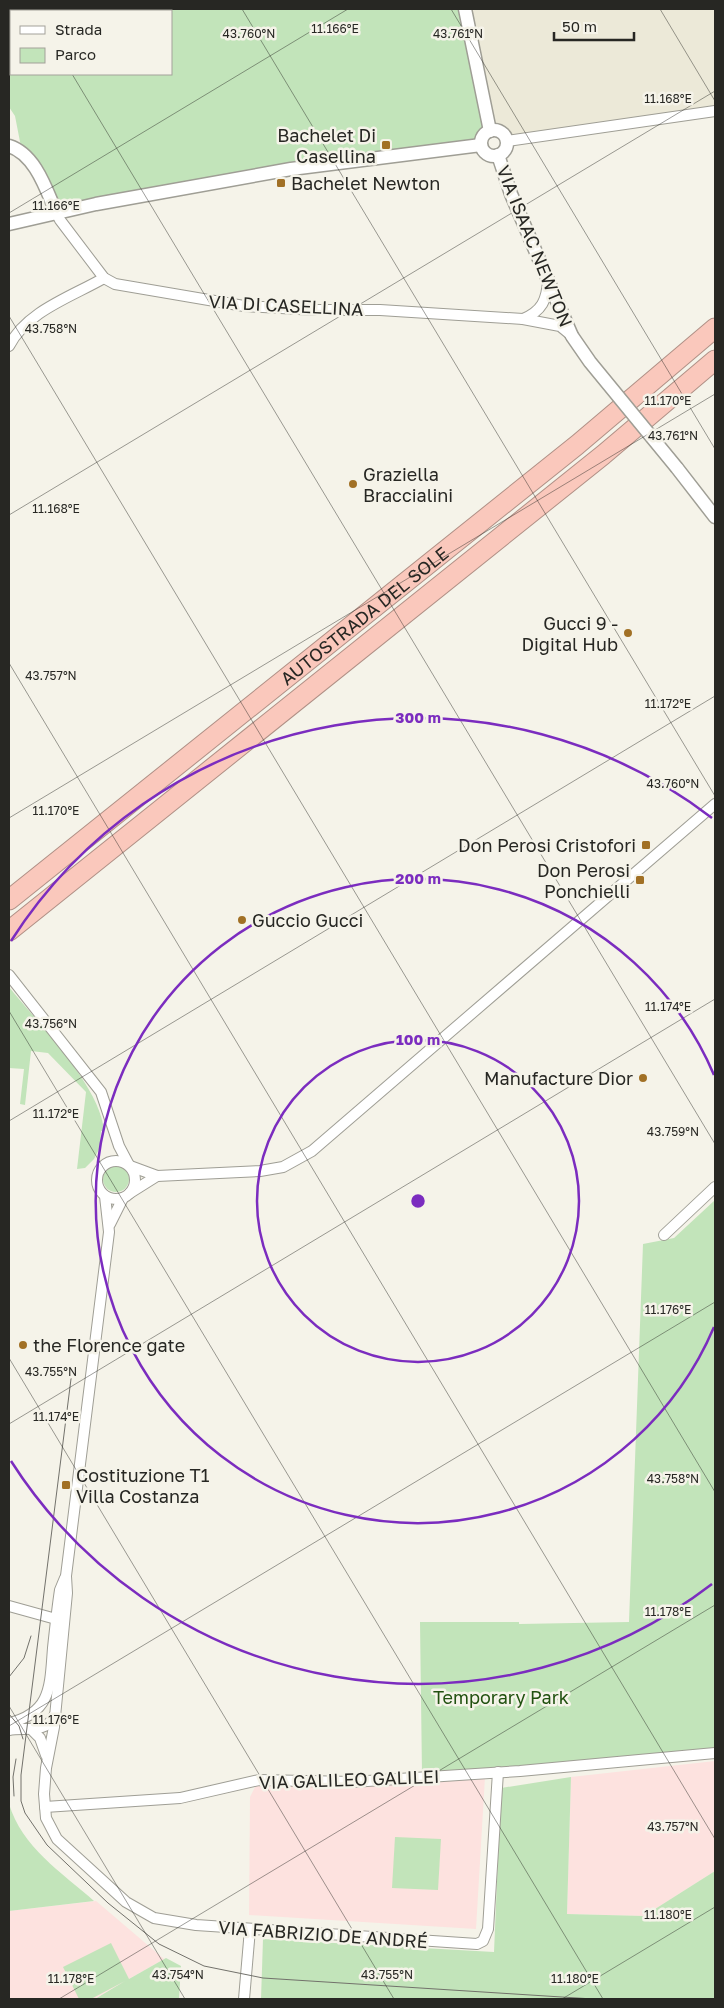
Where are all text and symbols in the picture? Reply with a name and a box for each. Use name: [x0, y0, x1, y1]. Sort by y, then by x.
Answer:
legend: [10, 10, 172, 75]
scale bar: [554, 10, 634, 42]
text: 50 m: [562, 17, 597, 35]
text: Strada: [55, 20, 102, 38]
text: 11.166°E: [311, 21, 359, 36]
text: 43.760°N: [223, 26, 275, 41]
text: 43.761°N: [433, 26, 483, 41]
text: Parco: [55, 45, 96, 63]
text: 11.168°E: [644, 91, 692, 106]
place label: Bachelet Di Casellina: [277, 124, 376, 167]
marker: Bachelet Di Casellina: [380, 139, 392, 151]
street label: VIA ISAAC NEWTON: [493, 162, 577, 330]
place label: Bachelet Newton: [291, 172, 440, 194]
marker: Bachelet Newton: [275, 177, 287, 189]
text: 11.166°E: [32, 198, 80, 213]
street label: VIA DI CASELLINA: [208, 290, 364, 320]
text: 43.758°N: [25, 321, 77, 336]
text: 11.170°E: [645, 393, 691, 408]
text: 43.761°N: [648, 428, 698, 443]
place label: Graziella Braccialini: [363, 463, 453, 506]
marker: Graziella Braccialini: [347, 478, 359, 490]
text: 11.168°E: [32, 501, 80, 516]
street label: AUTOSTRADA DEL SOLE: [276, 542, 453, 689]
place label: Gucci 9 - Digital Hub: [521, 612, 618, 655]
marker: Gucci 9 - Digital Hub: [622, 627, 634, 639]
text: 43.757°N: [25, 668, 77, 683]
text: 11.172°E: [645, 696, 691, 711]
text: 300 m: [395, 708, 441, 726]
text: 43.760°N: [647, 776, 699, 791]
text: 11.170°E: [33, 803, 79, 818]
place label: Don Perosi Cristofori: [458, 834, 636, 856]
marker: Don Perosi Cristofori: [640, 839, 652, 851]
place label: Don Perosi Ponchielli: [537, 859, 630, 902]
text: 200 m: [395, 869, 441, 887]
marker: Don Perosi Ponchielli: [634, 874, 646, 886]
place label: Guccio Gucci: [252, 909, 363, 931]
marker: Guccio Gucci: [236, 914, 248, 926]
text: 11.174°E: [645, 999, 691, 1014]
text: 43.756°N: [25, 1016, 77, 1031]
text: 100 m: [396, 1030, 440, 1048]
place label: Manufacture Dior: [484, 1067, 633, 1089]
marker: Manufacture Dior: [637, 1072, 649, 1084]
text: 11.172°E: [33, 1106, 79, 1121]
text: 43.759°N: [647, 1124, 699, 1139]
centre of rings: [409, 1192, 427, 1210]
text: 11.176°E: [645, 1302, 691, 1317]
place label: the Florence gate: [33, 1334, 185, 1356]
marker: the Florence gate: [17, 1339, 29, 1351]
text: 43.755°N: [25, 1364, 77, 1379]
text: 11.174°E: [33, 1409, 79, 1424]
place label: Costituzione T1 Villa Costanza: [76, 1464, 210, 1507]
text: 43.758°N: [647, 1471, 699, 1486]
marker: Costituzione T1 Villa Costanza: [60, 1479, 72, 1491]
text: 11.178°E: [645, 1604, 691, 1619]
park label: Temporary Park: [433, 1686, 569, 1708]
text: 11.176°E: [33, 1712, 79, 1727]
street label: VIA GALILEO GALILEI: [258, 1765, 440, 1793]
text: 43.757°N: [647, 1819, 699, 1834]
text: 11.180°E: [644, 1907, 692, 1922]
street label: VIA FABRIZIO DE ANDRÉ: [218, 1916, 428, 1952]
text: 43.754°N: [152, 1967, 204, 1982]
text: 43.755°N: [361, 1967, 413, 1982]
text: 11.178°E: [48, 1971, 94, 1986]
text: 11.180°E: [551, 1971, 599, 1986]

